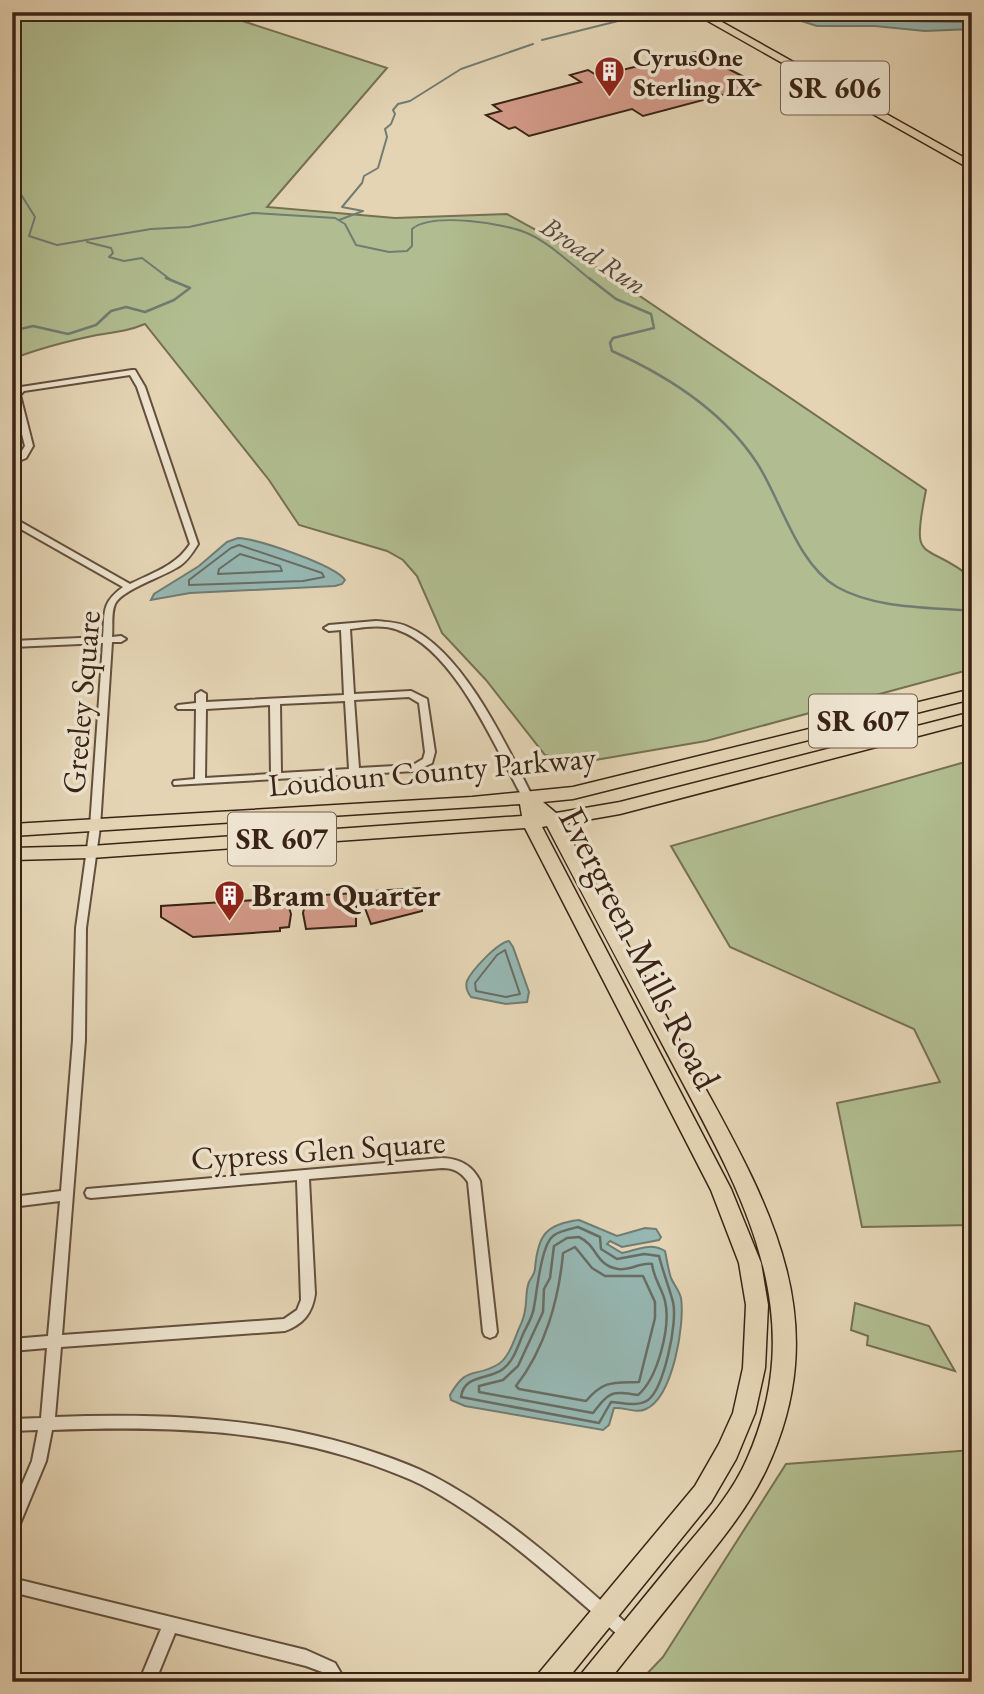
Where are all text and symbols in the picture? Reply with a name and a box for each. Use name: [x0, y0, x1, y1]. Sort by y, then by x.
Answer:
place label: CyrusOne Sterling IX: [633, 40, 756, 104]
building icon: CyrusOne Sterling IX: [593, 55, 627, 99]
road number: SR 606: [781, 61, 889, 114]
water label: Broad Run: [534, 207, 654, 302]
street label: Greeley Square: [52, 609, 110, 795]
road number: SR 607: [809, 694, 917, 748]
street label: Loudoun County Parkway: [266, 736, 599, 806]
street label: Evergreen Mills Road: [548, 798, 733, 1098]
road number: SR 607: [228, 812, 336, 866]
place label: Bram Quarter: [252, 874, 441, 916]
building icon: Bram Quarter: [212, 878, 246, 922]
street label: Cypress Glen Square: [189, 1120, 447, 1180]

